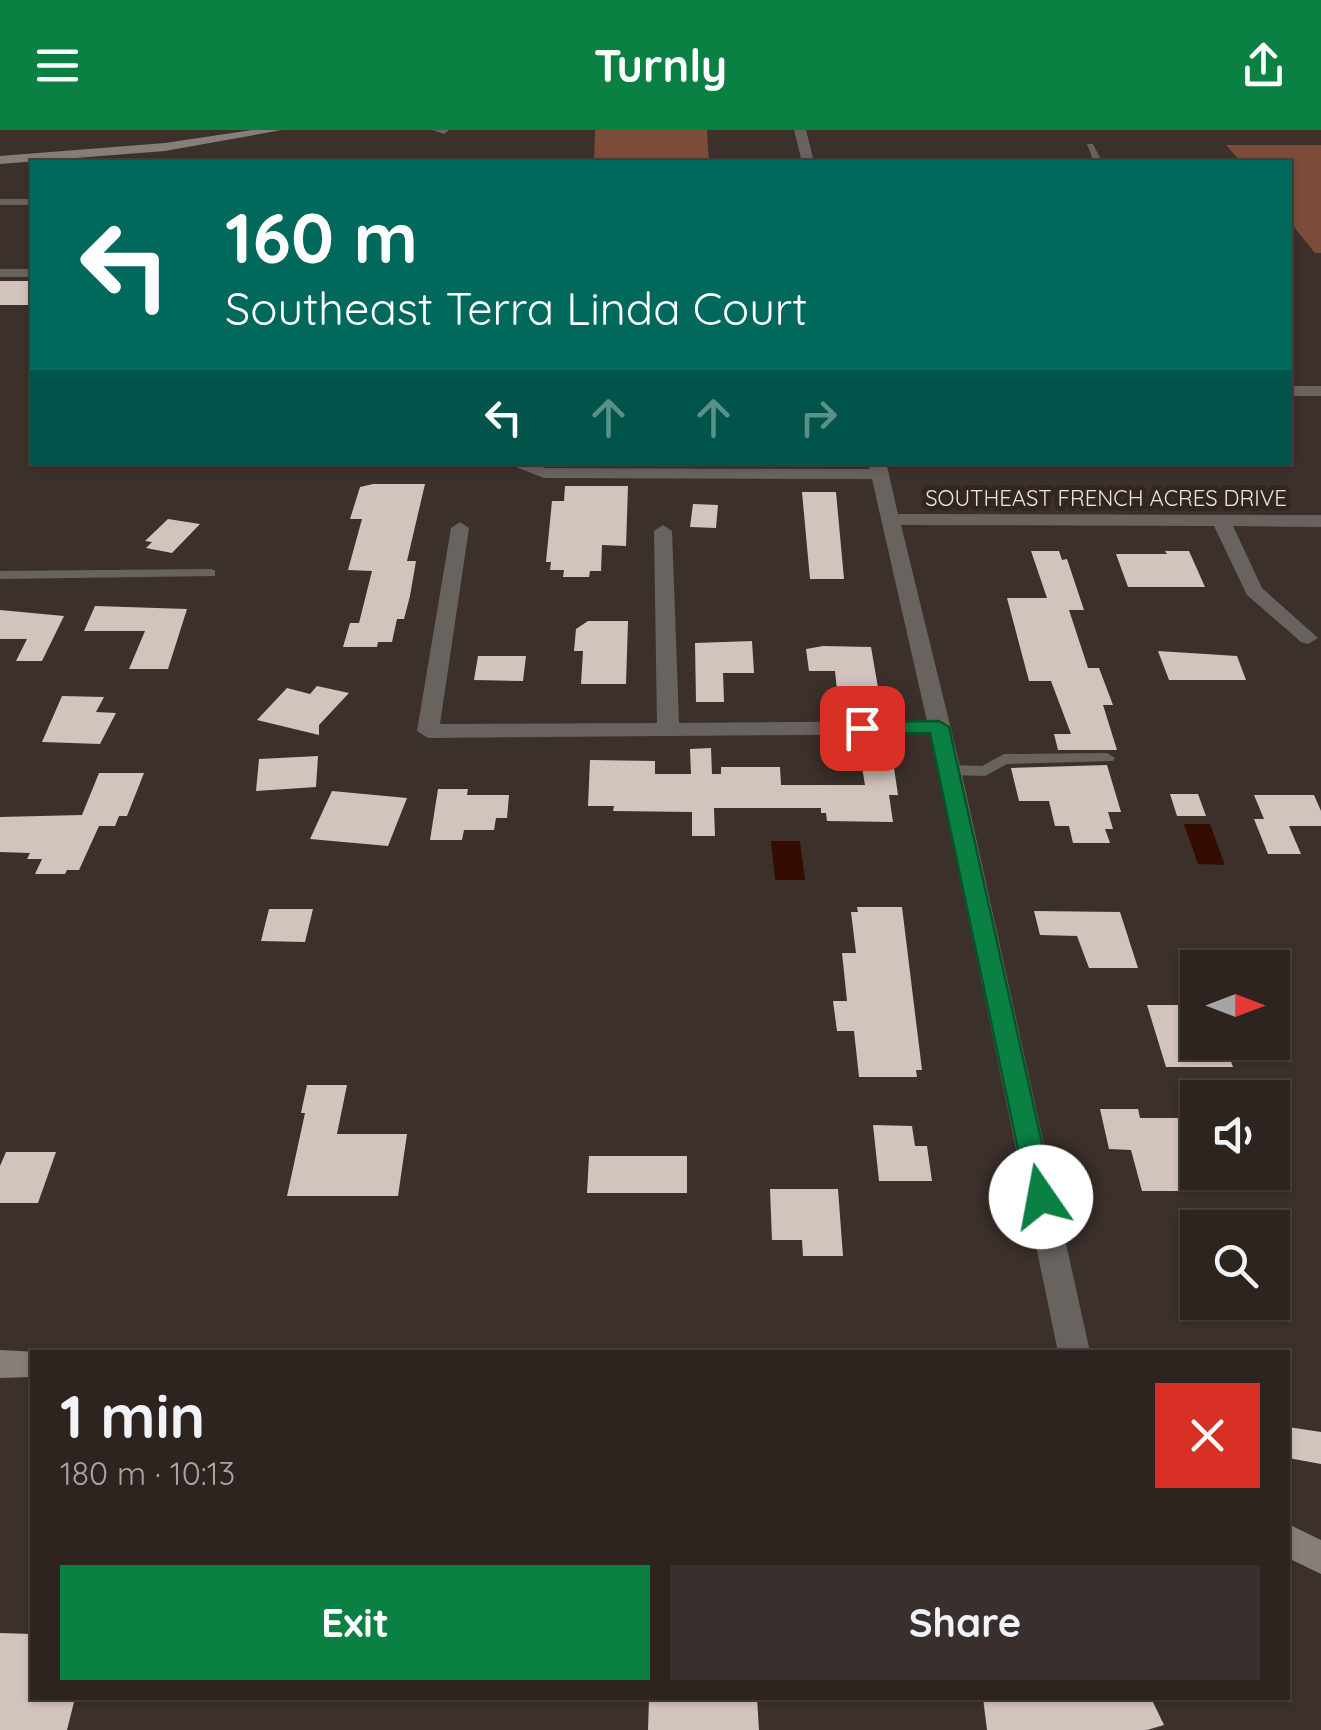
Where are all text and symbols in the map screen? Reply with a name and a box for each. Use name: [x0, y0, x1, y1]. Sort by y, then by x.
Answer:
text: Turnly: [594, 37, 727, 93]
icon: menu: [30, 38, 85, 93]
icon: share: [1236, 38, 1291, 93]
text: 160 m: [225, 193, 418, 281]
icon: left: [60, 200, 190, 330]
text: Southeast Terra Linda Court: [225, 280, 807, 336]
icon: left: [476, 390, 531, 445]
icon: ahead: [581, 390, 636, 445]
icon: ahead: [686, 390, 741, 445]
icon: right: [791, 390, 846, 445]
street label: SOUTHEAST FRENCH ACRES DRIVE: [925, 484, 1287, 512]
pin: [820, 686, 905, 771]
icon: arrive: [835, 701, 890, 756]
north arrow: [1180, 950, 1290, 1060]
map controls: [1180, 950, 1290, 1320]
button: sound: [1180, 1080, 1290, 1190]
position arrow: [989, 1145, 1093, 1249]
button: search: [1180, 1210, 1290, 1320]
text: 1 min: [60, 1378, 205, 1453]
button: close: [1155, 1383, 1260, 1488]
text: 180 m · 10:13: [60, 1453, 235, 1493]
button: Exit: [60, 1565, 650, 1680]
button: Share: [670, 1565, 1260, 1680]

